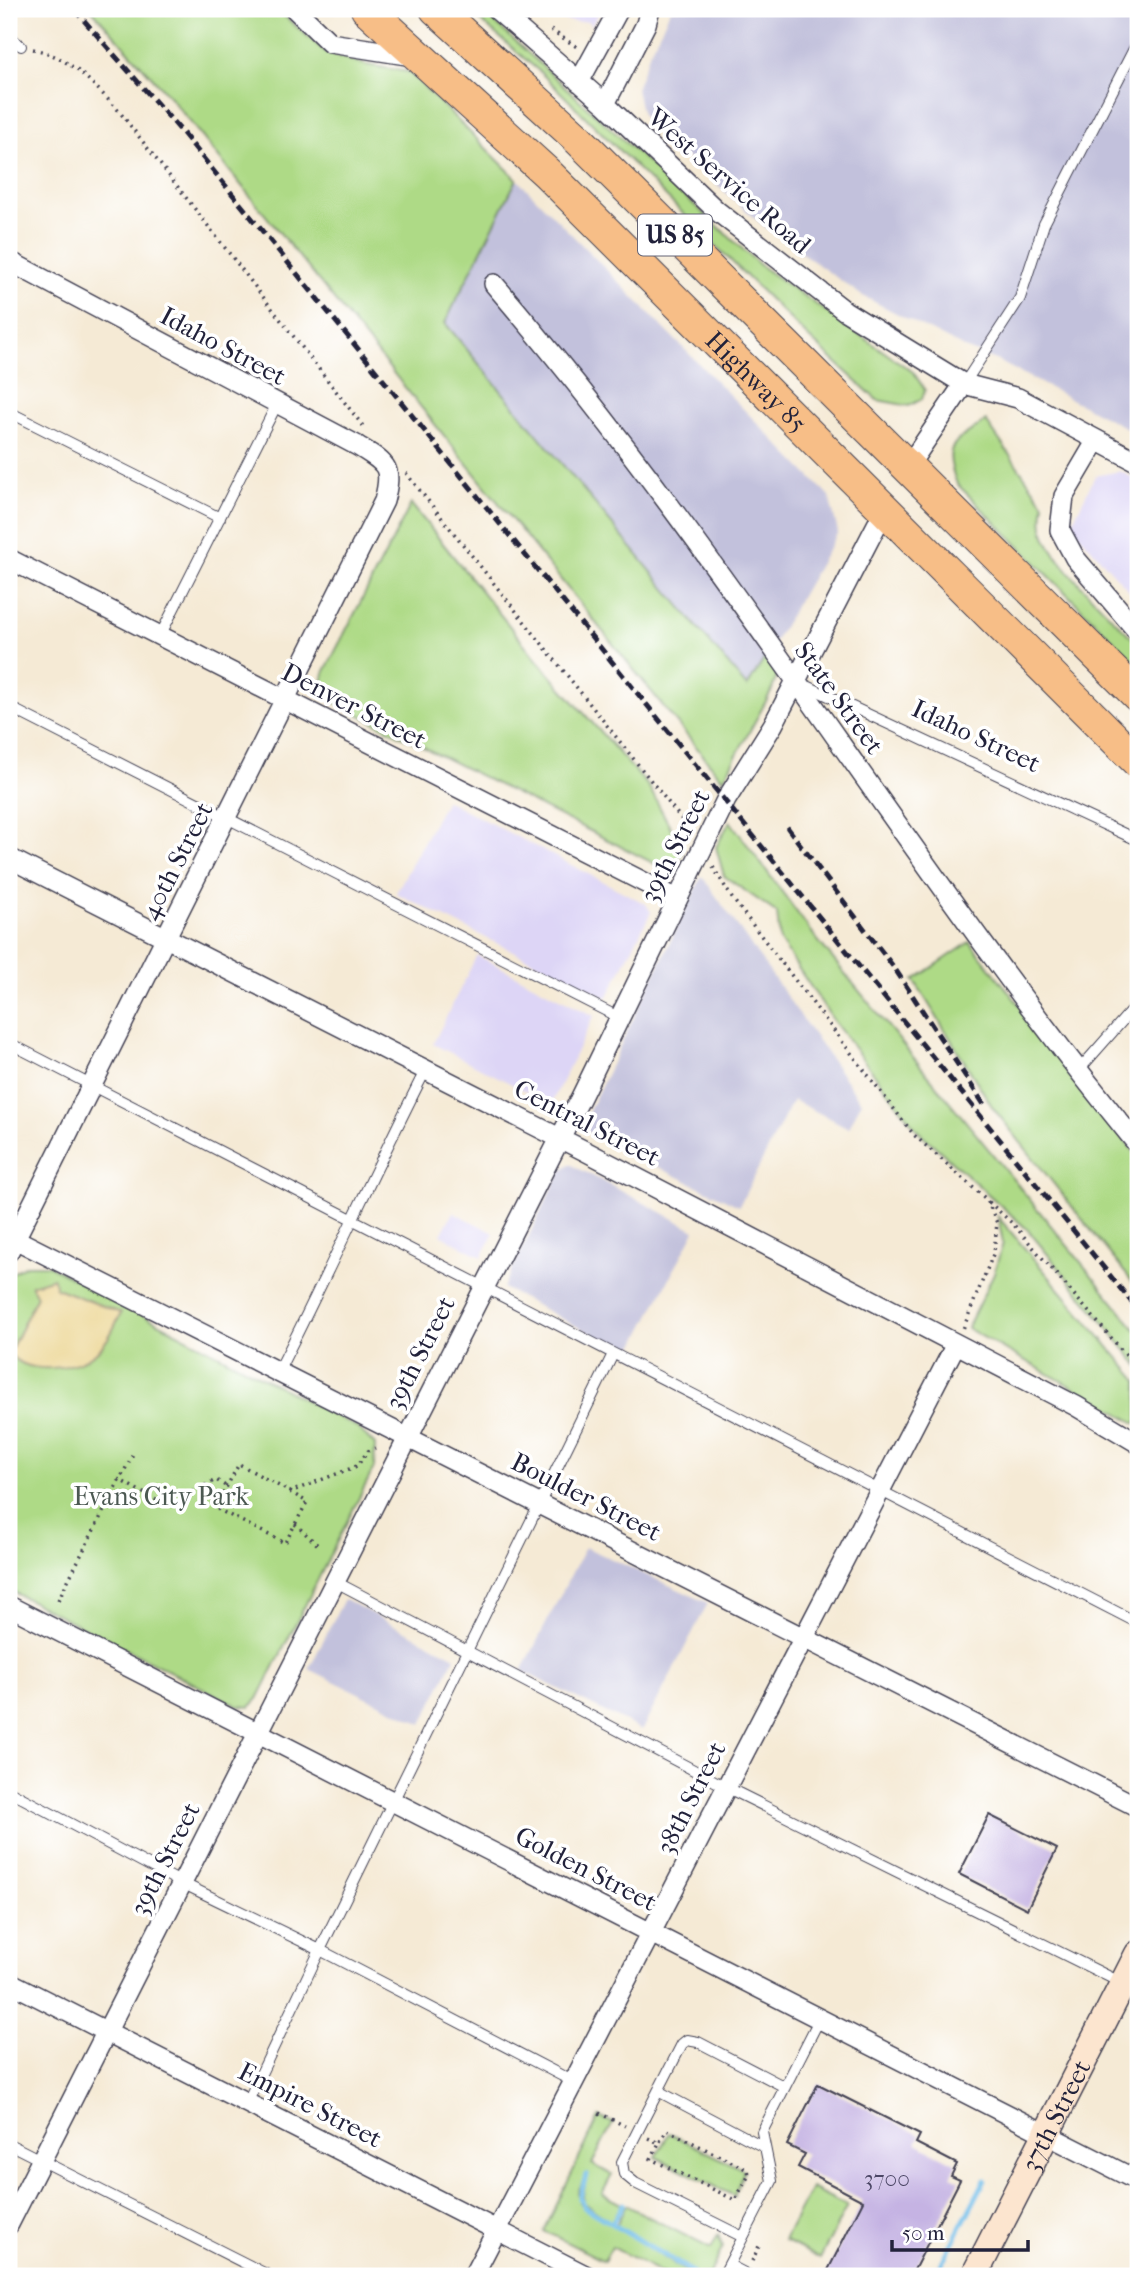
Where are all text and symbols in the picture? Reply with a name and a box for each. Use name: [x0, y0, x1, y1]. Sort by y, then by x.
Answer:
street label: West Service Road: [640, 101, 818, 261]
road number: US 85: [638, 214, 712, 256]
street label: Idaho Street: [155, 300, 292, 392]
street label: Highway 85: [699, 325, 813, 439]
street label: State Street: [788, 636, 890, 761]
street label: Denver Street: [277, 656, 432, 756]
street label: Idaho Street: [907, 693, 1046, 779]
street label: 39th Street: [633, 784, 717, 908]
street label: 40th Street: [134, 796, 220, 925]
street label: Central Street: [509, 1073, 666, 1173]
street label: 39th Street: [378, 1291, 462, 1415]
street label: Boulder Street: [506, 1446, 667, 1548]
park label: Evans City Park: [73, 1481, 249, 1512]
street label: 38th Street: [650, 1736, 733, 1859]
street label: 39th Street: [123, 1797, 207, 1921]
street label: Golden Street: [510, 1820, 663, 1918]
street label: 37th Street: [1014, 2054, 1097, 2177]
street label: Empire Street: [233, 2056, 388, 2155]
house number: 3700: [864, 2165, 910, 2192]
scale bar: [892, 2208, 1028, 2252]
text: 50 m: [902, 2221, 945, 2245]

